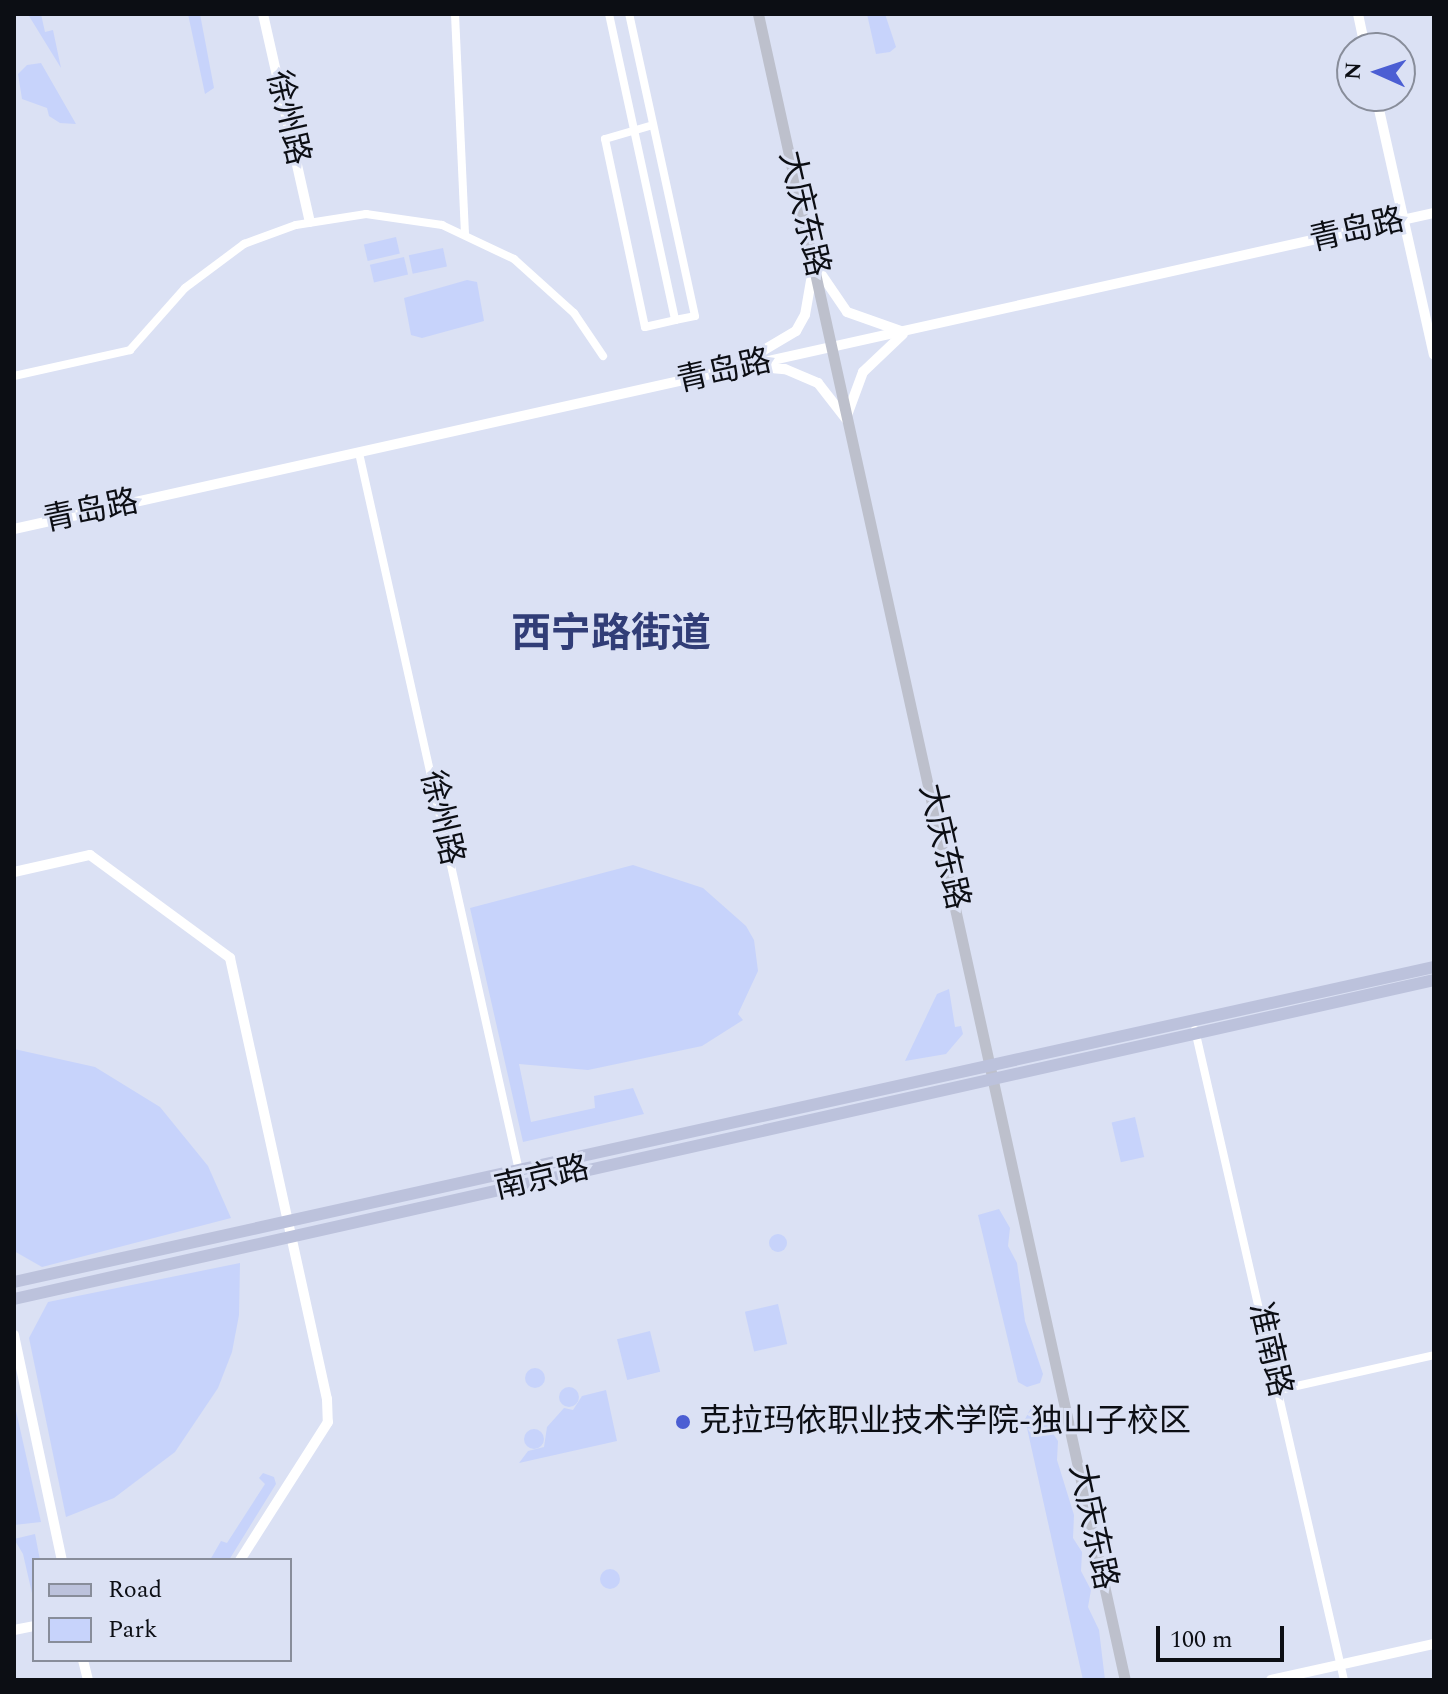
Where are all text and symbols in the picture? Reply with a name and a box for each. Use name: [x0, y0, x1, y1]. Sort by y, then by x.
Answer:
north arrow: [1336, 32, 1416, 112]
text: N: [1337, 61, 1370, 81]
street label: 徐州路: [257, 67, 317, 169]
street label: 大庆东路: [770, 147, 836, 281]
street label: 青岛路: [1306, 201, 1408, 261]
street label: 青岛路: [673, 342, 775, 402]
street label: 青岛路: [40, 483, 142, 541]
district label: 西宁路街道: [511, 611, 711, 659]
street label: 徐州路: [411, 767, 471, 869]
street label: 大庆东路: [910, 780, 976, 914]
street label: 南京路: [491, 1149, 593, 1209]
street label: 准南路: [1239, 1299, 1299, 1401]
place label: 克拉玛依职业技术学院-独山子校区: [699, 1403, 1191, 1441]
marker: 克拉玛依职业技术学院-独山子校区: [674, 1413, 692, 1431]
street label: 大庆东路: [1060, 1460, 1124, 1594]
legend: [32, 1558, 292, 1662]
text: Road: [108, 1572, 162, 1608]
scale bar: [1160, 1610, 1288, 1660]
text: Park: [108, 1612, 158, 1648]
text: 100 m: [1170, 1622, 1233, 1658]

